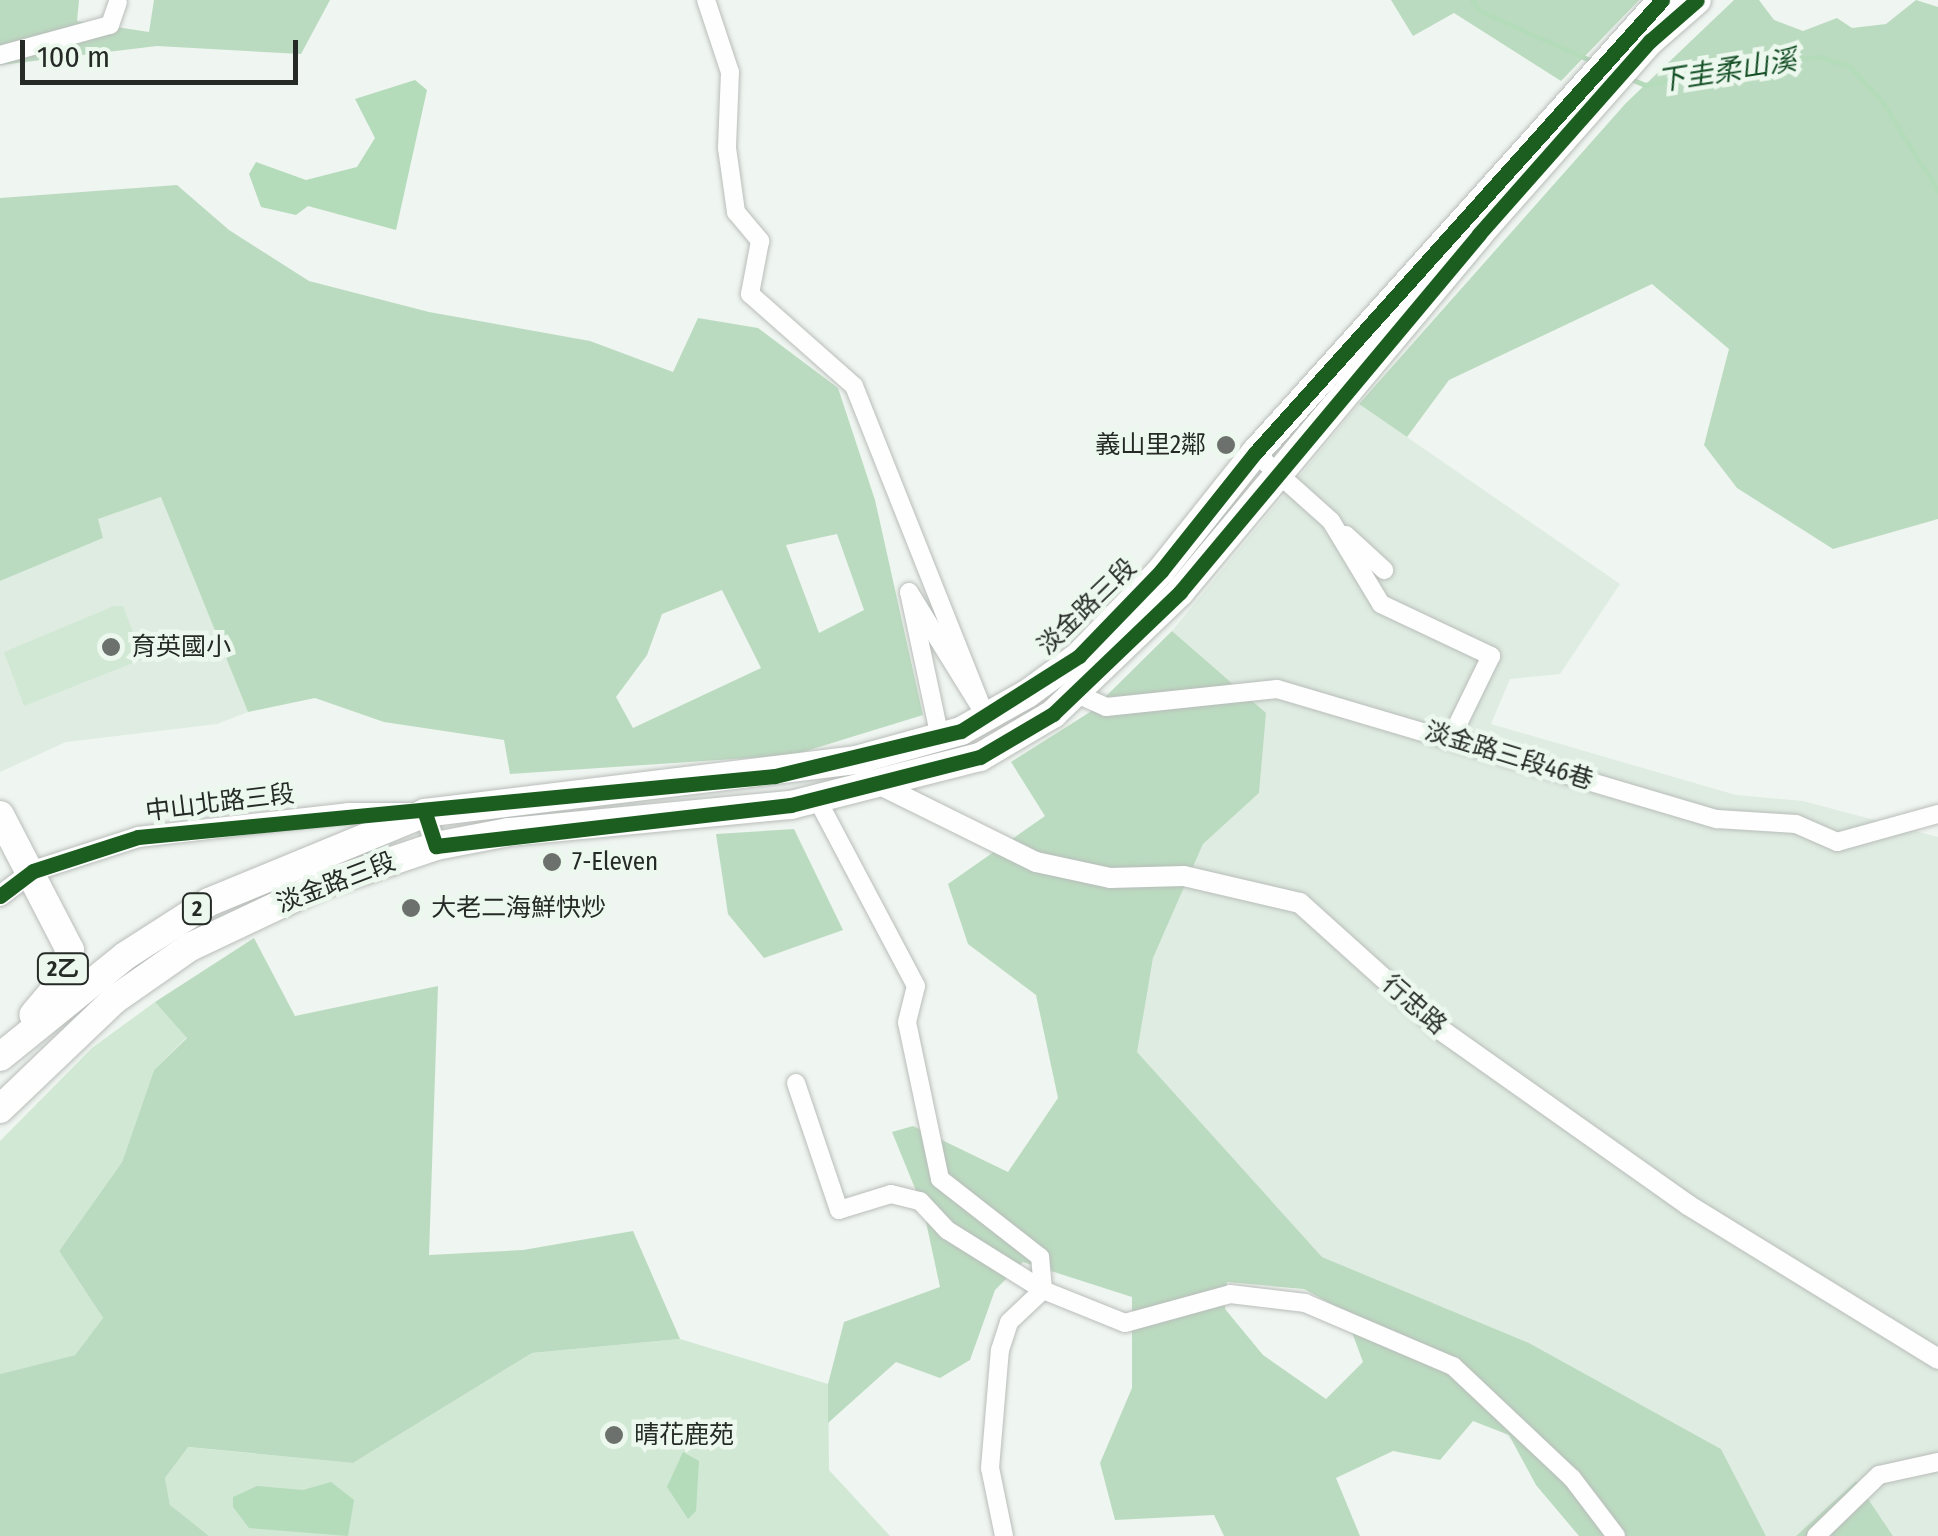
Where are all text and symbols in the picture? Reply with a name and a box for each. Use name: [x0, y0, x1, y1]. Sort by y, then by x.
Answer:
scale bar: [25, 20, 302, 82]
text: 100 m: [37, 39, 110, 75]
water label: 下圭柔山溪: [1655, 43, 1799, 99]
place label: 義山里2鄰: [1095, 430, 1206, 460]
marker: 義山里2鄰: [1215, 434, 1237, 456]
street label: 淡金路三段: [1032, 553, 1142, 661]
place label: 育英國小: [131, 632, 231, 662]
marker: 育英國小: [100, 636, 122, 658]
street label: 淡金路三段46巷: [1421, 716, 1597, 796]
street label: 中山北路三段: [144, 779, 296, 827]
street label: 淡金路三段: [272, 847, 400, 919]
place label: 7-Eleven: [572, 847, 658, 877]
marker: 7-Eleven: [541, 851, 563, 873]
road number: 2: [180, 892, 214, 926]
place label: 大老二海鮮快炒: [431, 893, 606, 923]
marker: 大老二海鮮快炒: [400, 897, 422, 919]
road number: 2乙: [36, 952, 90, 986]
street label: 行忠路: [1376, 969, 1452, 1041]
place label: 晴花鹿苑: [634, 1420, 734, 1450]
marker: 晴花鹿苑: [603, 1424, 625, 1446]

